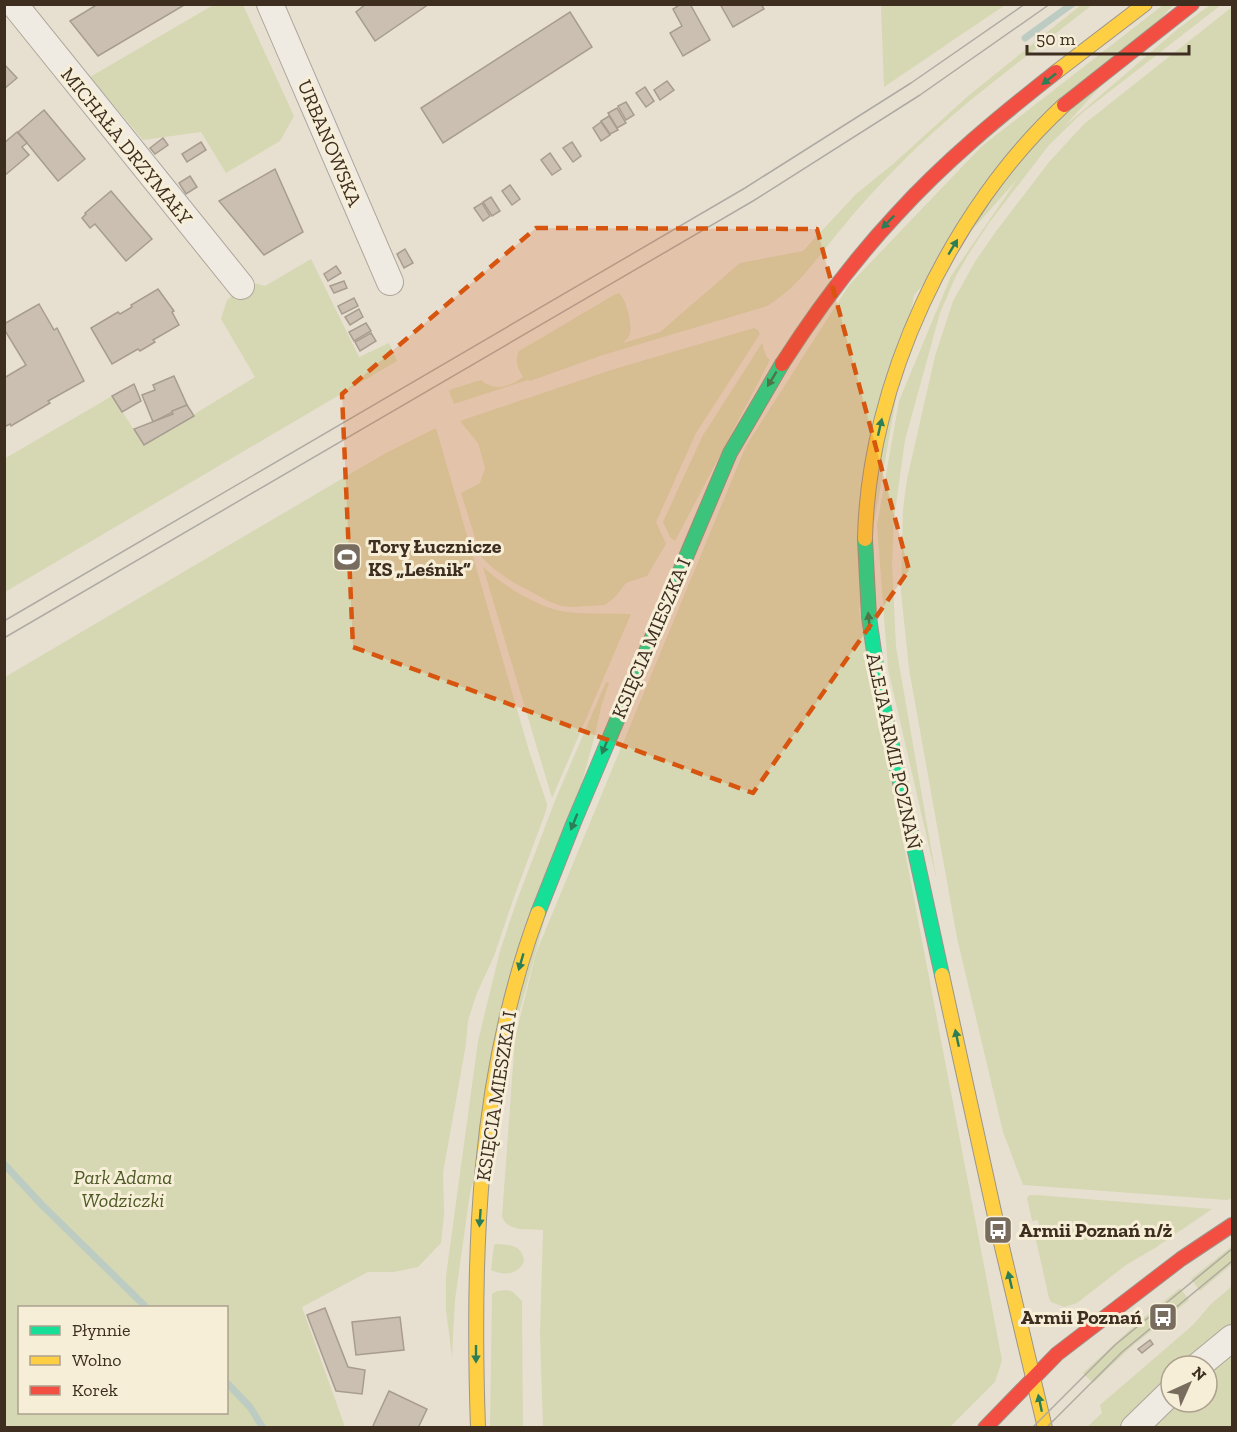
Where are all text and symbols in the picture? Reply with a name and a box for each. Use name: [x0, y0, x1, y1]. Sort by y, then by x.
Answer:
scale bar: [1027, 18, 1189, 56]
text: 50 m: [1036, 28, 1076, 50]
street label: MICHAŁA DRZYMAŁY: [56, 63, 198, 230]
one-way arrow: [1041, 73, 1057, 86]
street label: URBANOWSKA: [293, 76, 368, 211]
one-way arrow: [881, 215, 895, 229]
one-way arrow: [948, 239, 959, 255]
one-way arrow: [767, 370, 777, 387]
one-way arrow: [876, 418, 885, 437]
place label: Tory Łucznicze KS „Leśnik”: [368, 534, 502, 581]
sports icon: Tory Łucznicze KS „Leśnik”: [331, 541, 363, 573]
street label: KSIĘCIA MIESZKA I: [606, 554, 696, 722]
one-way arrow: [864, 611, 874, 630]
street label: ALEJA ARMII POZNAŃ: [861, 651, 927, 852]
one-way arrow: [601, 738, 610, 755]
one-way arrow: [569, 813, 579, 831]
one-way arrow: [516, 953, 525, 971]
street label: KSIĘCIA MIESZKA I: [471, 1009, 521, 1183]
one-way arrow: [952, 1028, 961, 1047]
park label: Park Adama Wodziczki: [74, 1165, 172, 1212]
one-way arrow: [475, 1209, 485, 1228]
bus stop icon: Armii Poznań n/ż: [982, 1214, 1014, 1246]
place label: Armii Poznań n/ż: [1019, 1218, 1173, 1242]
one-way arrow: [1004, 1271, 1014, 1290]
bus stop icon: Armii Poznań: [1147, 1301, 1179, 1333]
place label: Armii Poznań: [1021, 1305, 1142, 1329]
legend: [18, 1306, 228, 1414]
text: Płynnie: [72, 1319, 130, 1341]
one-way arrow: [471, 1344, 481, 1363]
text: Wolno: [72, 1349, 122, 1371]
north arrow: [1159, 1354, 1219, 1414]
text: N: [1188, 1363, 1210, 1385]
text: Korek: [72, 1379, 118, 1401]
one-way arrow: [1035, 1393, 1044, 1412]

